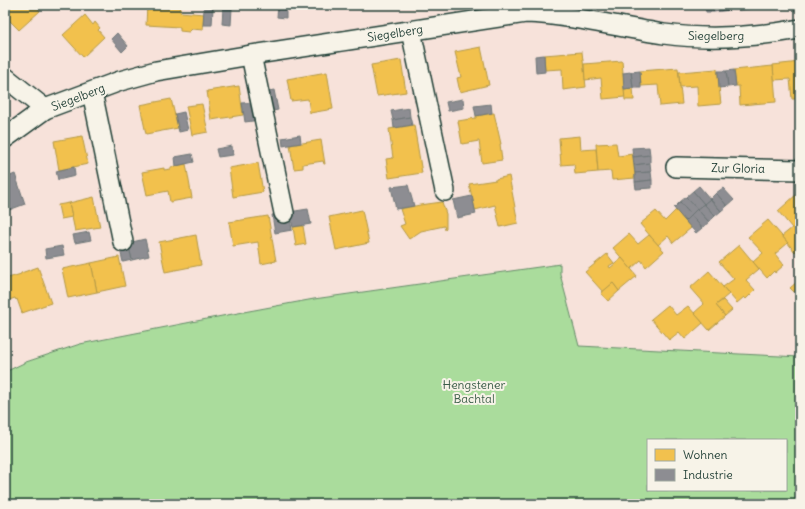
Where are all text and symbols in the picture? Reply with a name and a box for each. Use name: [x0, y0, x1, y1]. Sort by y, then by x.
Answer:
street label: Siegelberg: [366, 21, 424, 45]
street label: Siegelberg: [688, 28, 744, 43]
street label: Siegelberg: [49, 80, 107, 114]
street label: Zur Gloria: [711, 160, 765, 176]
park label: Hengstener Bachtal: [443, 377, 506, 406]
legend: [647, 439, 787, 491]
text: Wohnen: [683, 447, 728, 462]
text: Industrie: [683, 467, 733, 482]

